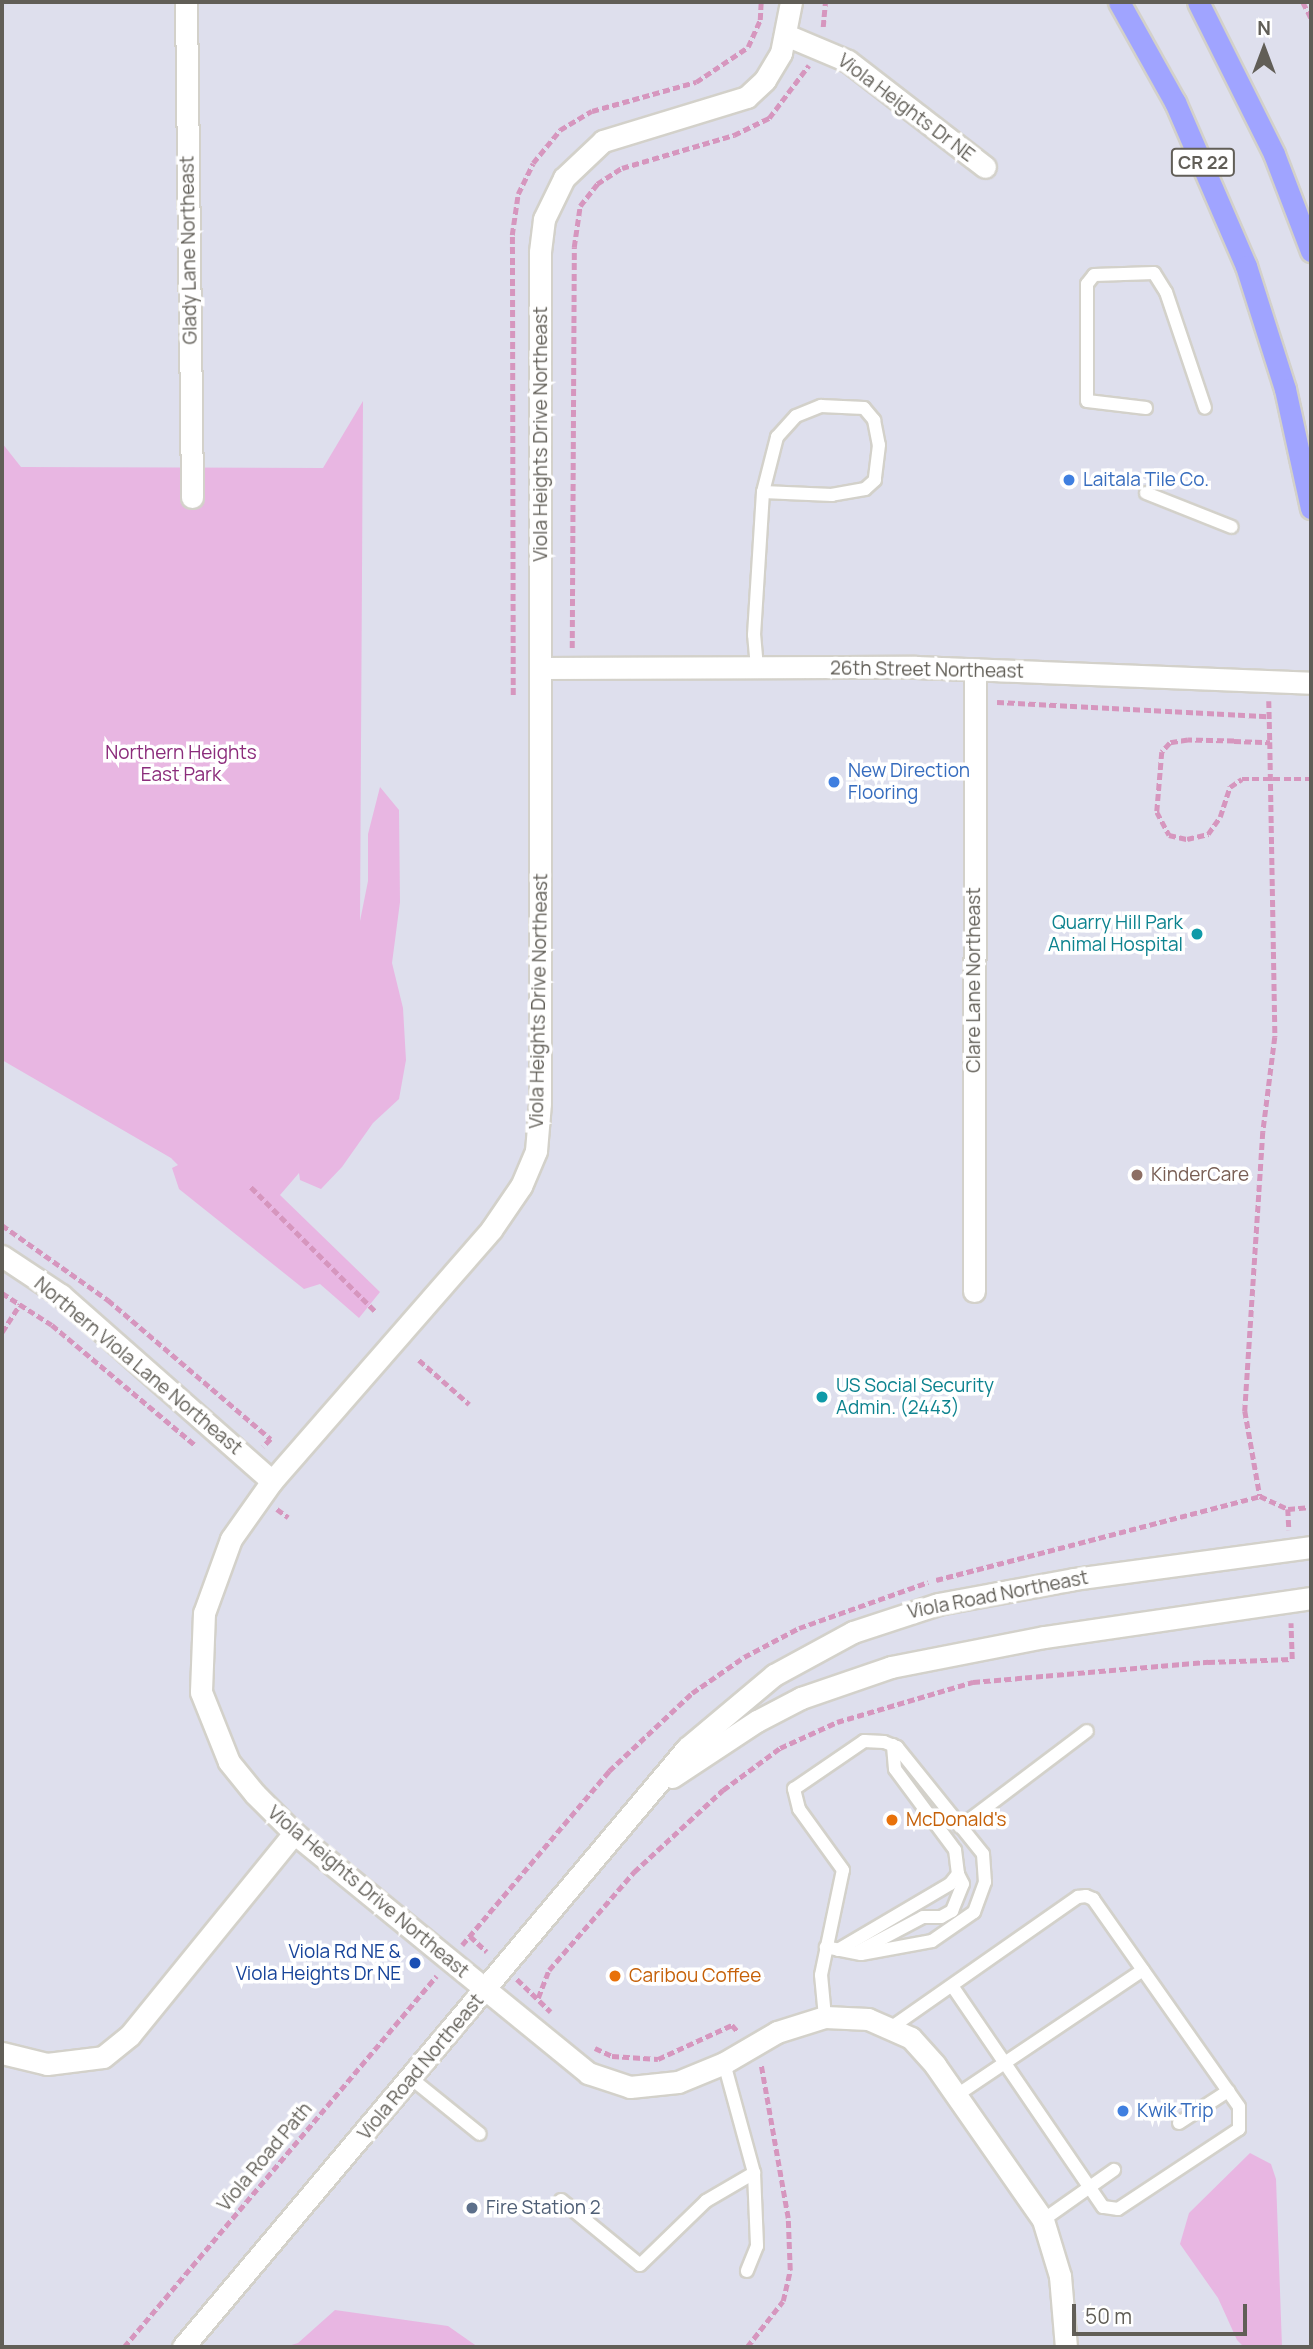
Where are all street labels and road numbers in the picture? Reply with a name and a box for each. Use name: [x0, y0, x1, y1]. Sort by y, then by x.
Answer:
street label: Viola Heights Dr NE: [833, 49, 979, 167]
road number: CR 22: [1170, 148, 1236, 176]
street label: Glady Lane Northeast: [176, 155, 202, 345]
street label: Viola Heights Drive Northeast: [530, 306, 552, 562]
street label: 26th Street Northeast: [830, 657, 1024, 683]
street label: Viola Heights Drive Northeast: [525, 873, 553, 1129]
street label: Clare Lane Northeast: [963, 887, 985, 1073]
street label: Northern Viola Lane Northeast: [30, 1272, 246, 1460]
street label: Viola Road Northeast: [906, 1566, 1090, 1624]
street label: Viola Heights Drive Northeast: [263, 1801, 473, 1983]
street label: Viola Road Northeast: [353, 1989, 489, 2145]
street label: Viola Road Path: [213, 2098, 317, 2216]

